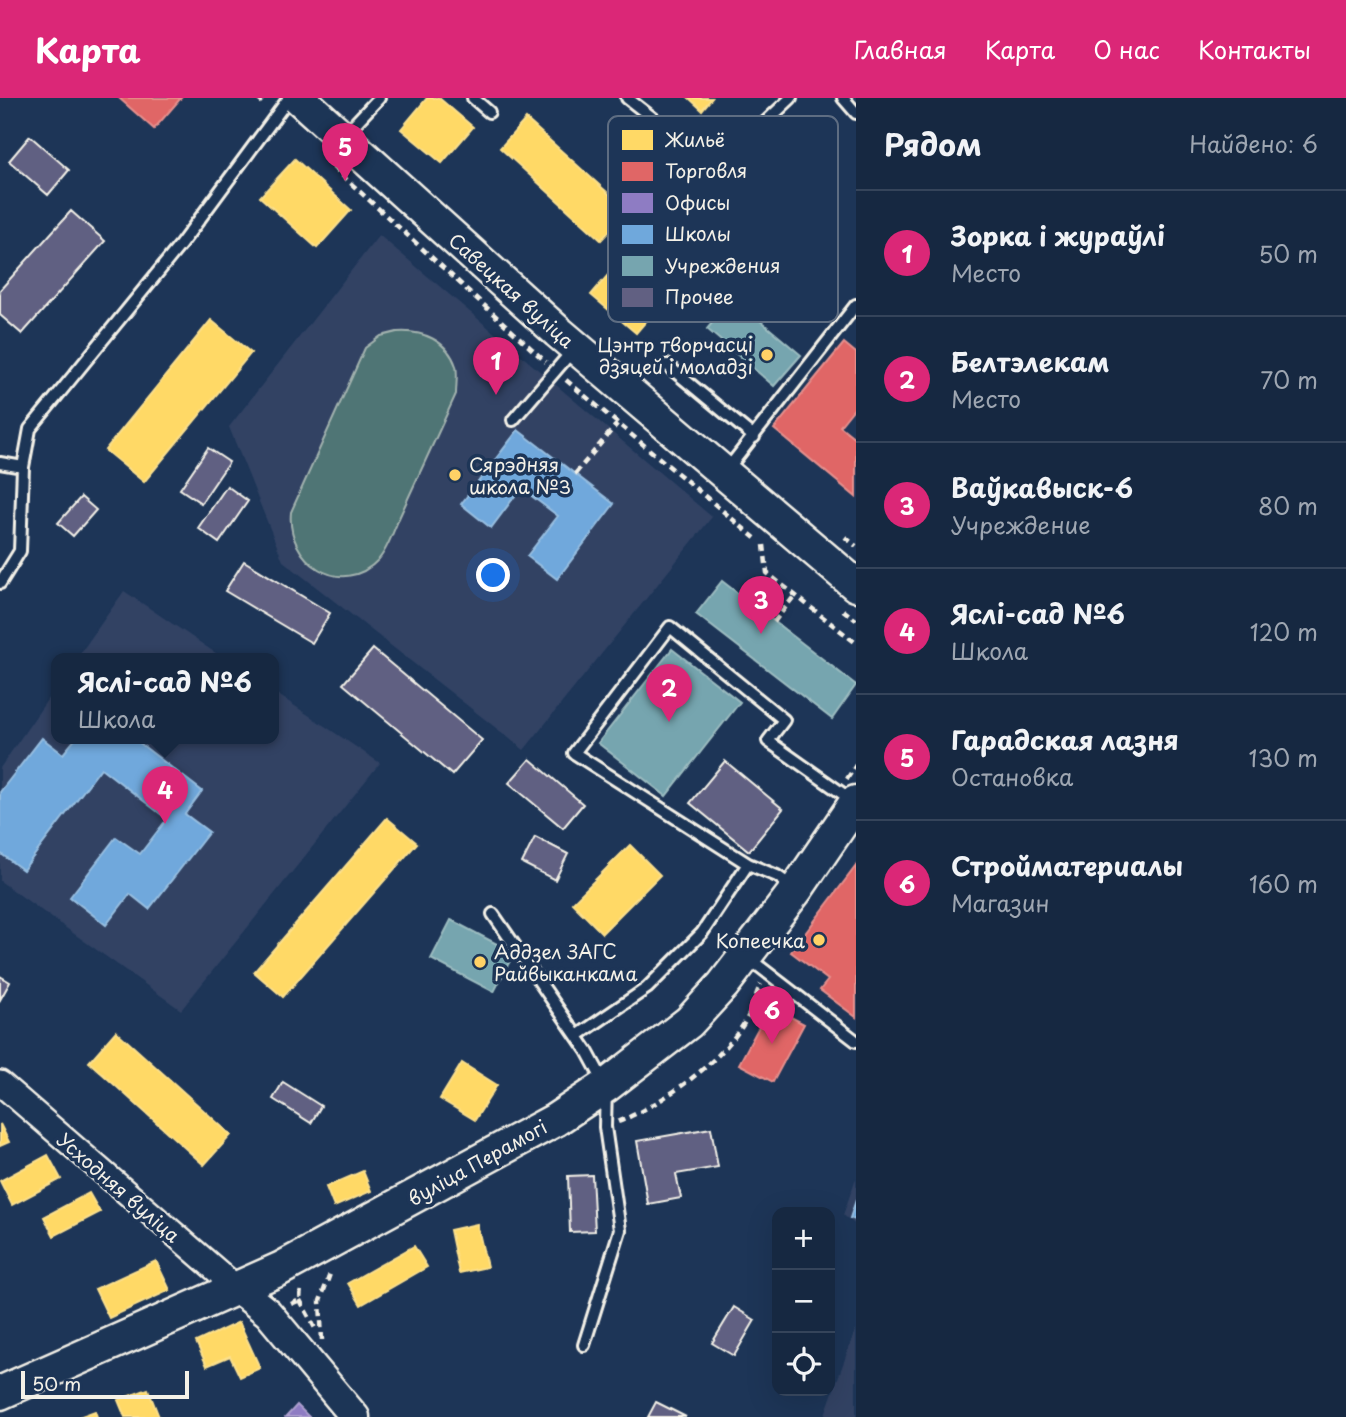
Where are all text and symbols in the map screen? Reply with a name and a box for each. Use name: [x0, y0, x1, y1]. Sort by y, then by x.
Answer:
text: Карта: [35, 24, 141, 74]
text: Главная: [854, 31, 947, 67]
text: Карта: [985, 31, 1055, 67]
text: О нас: [1093, 31, 1160, 67]
text: Контакты: [1198, 31, 1311, 67]
legend: [608, 116, 838, 322]
text: Рядом: [884, 121, 982, 166]
pin: 5: [322, 123, 368, 181]
text: Жильё: [664, 125, 725, 153]
text: Найдено: 6: [1189, 126, 1318, 161]
text: Торговля: [665, 156, 747, 184]
text: Офисы: [665, 188, 730, 216]
text: Зорка і жураўлі: [951, 216, 1165, 255]
text: Школы: [665, 219, 731, 247]
street label: Савецкая вуліца: [443, 226, 581, 354]
text: 1: [902, 236, 913, 271]
text: 50 m: [1258, 236, 1318, 271]
text: Учреждения: [665, 251, 780, 279]
text: Место: [951, 255, 1021, 290]
text: Прочее: [665, 282, 734, 310]
place label: Цэнтр творчасці дзяцей і моладзі: [597, 330, 753, 380]
pin: 1: [473, 337, 519, 395]
text: Белтэлекам: [951, 342, 1110, 381]
marker: Цэнтр творчасці дзяцей і моладзі: [759, 347, 775, 363]
text: 2: [899, 362, 915, 397]
text: 70 m: [1260, 362, 1318, 397]
text: Место: [951, 381, 1021, 416]
place label: Сярэдняя школа №3: [469, 450, 571, 500]
marker: Сярэдняя школа №3: [447, 467, 463, 483]
text: Ваўкавыск-6: [951, 468, 1133, 507]
text: 3: [899, 488, 915, 523]
text: 80 m: [1258, 488, 1318, 523]
text: Учреждение: [951, 507, 1091, 542]
your location: [476, 558, 510, 592]
pin: 3: [738, 576, 784, 634]
text: Яслі-сад №6: [951, 594, 1125, 633]
text: 4: [899, 614, 915, 649]
text: 120 m: [1250, 614, 1318, 649]
text: Школа: [951, 633, 1028, 668]
popup: [51, 653, 279, 744]
text: Яслі-сад №6: [78, 662, 252, 701]
pin: 2: [646, 664, 692, 722]
text: Школа: [78, 701, 155, 736]
text: Гарадская лазня: [951, 720, 1179, 759]
text: 5: [900, 740, 914, 775]
text: 130 m: [1248, 740, 1318, 775]
text: Остановка: [951, 759, 1073, 794]
pin: 4: [142, 766, 188, 824]
text: Стройматериалы: [951, 846, 1183, 885]
text: 6: [899, 866, 915, 901]
text: 160 m: [1249, 866, 1318, 901]
text: Магазин: [951, 885, 1050, 920]
place label: Копеечка: [716, 926, 805, 954]
marker: Копеечка: [811, 932, 827, 948]
place label: Аддзел ЗАГС Райвыканкама: [494, 937, 637, 987]
marker: Аддзел ЗАГС Райвыканкама: [472, 954, 488, 970]
pin: 6: [749, 986, 795, 1044]
street label: вуліца Перамогі: [402, 1112, 552, 1212]
street label: Усходняя вуліца: [51, 1126, 187, 1249]
map controls: [772, 1207, 835, 1396]
button: +: [772, 1207, 835, 1270]
button: −: [772, 1270, 835, 1333]
button: locate: [772, 1333, 835, 1396]
scale bar: [21, 1368, 189, 1400]
text: 50 m: [32, 1369, 81, 1397]

